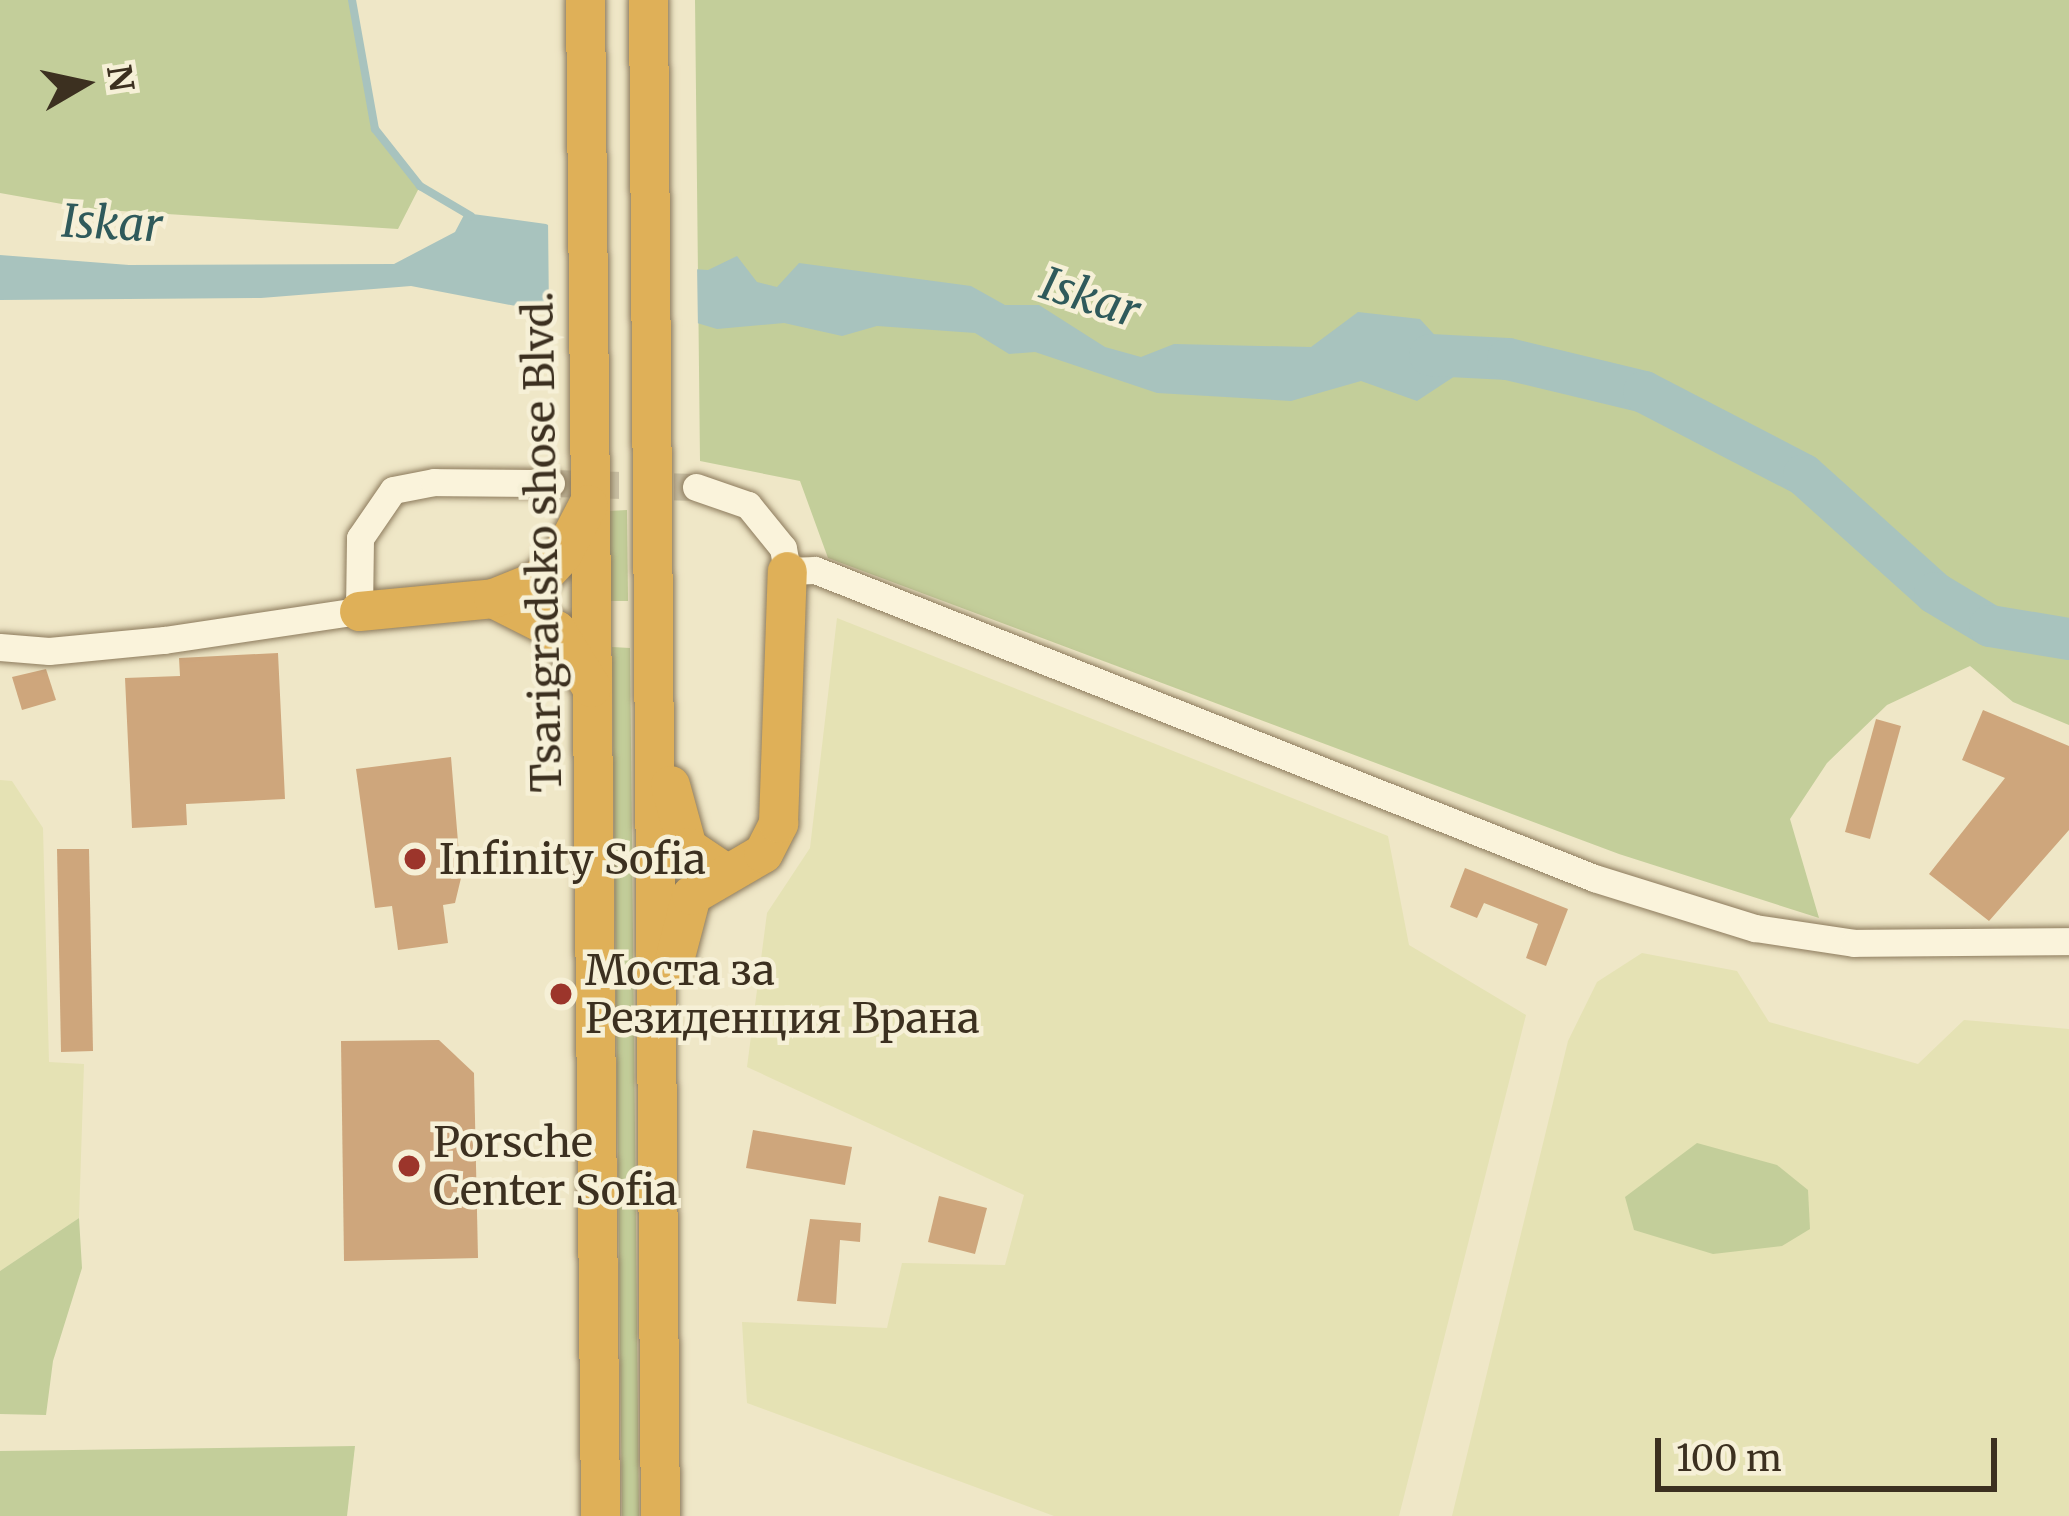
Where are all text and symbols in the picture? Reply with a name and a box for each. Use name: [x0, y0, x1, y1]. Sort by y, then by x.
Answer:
north arrow: [24, 24, 144, 144]
text: N: [98, 62, 142, 94]
water label: Iskar: [60, 194, 164, 254]
water label: Iskar: [1033, 257, 1147, 339]
street label: Tsarigradsko shose Blvd.: [512, 291, 572, 793]
place label: Infinity Sofia: [439, 834, 706, 884]
marker: Infinity Sofia: [402, 846, 428, 872]
place label: Моста за Резиденция Врана: [585, 945, 980, 1044]
marker: Моста за Резиденция Врана: [548, 981, 574, 1007]
place label: Porsche Center Sofia: [433, 1117, 678, 1216]
marker: Porsche Center Sofia: [396, 1153, 422, 1179]
scale bar: [1661, 1414, 2003, 1488]
text: 100 m: [1676, 1436, 1782, 1481]

